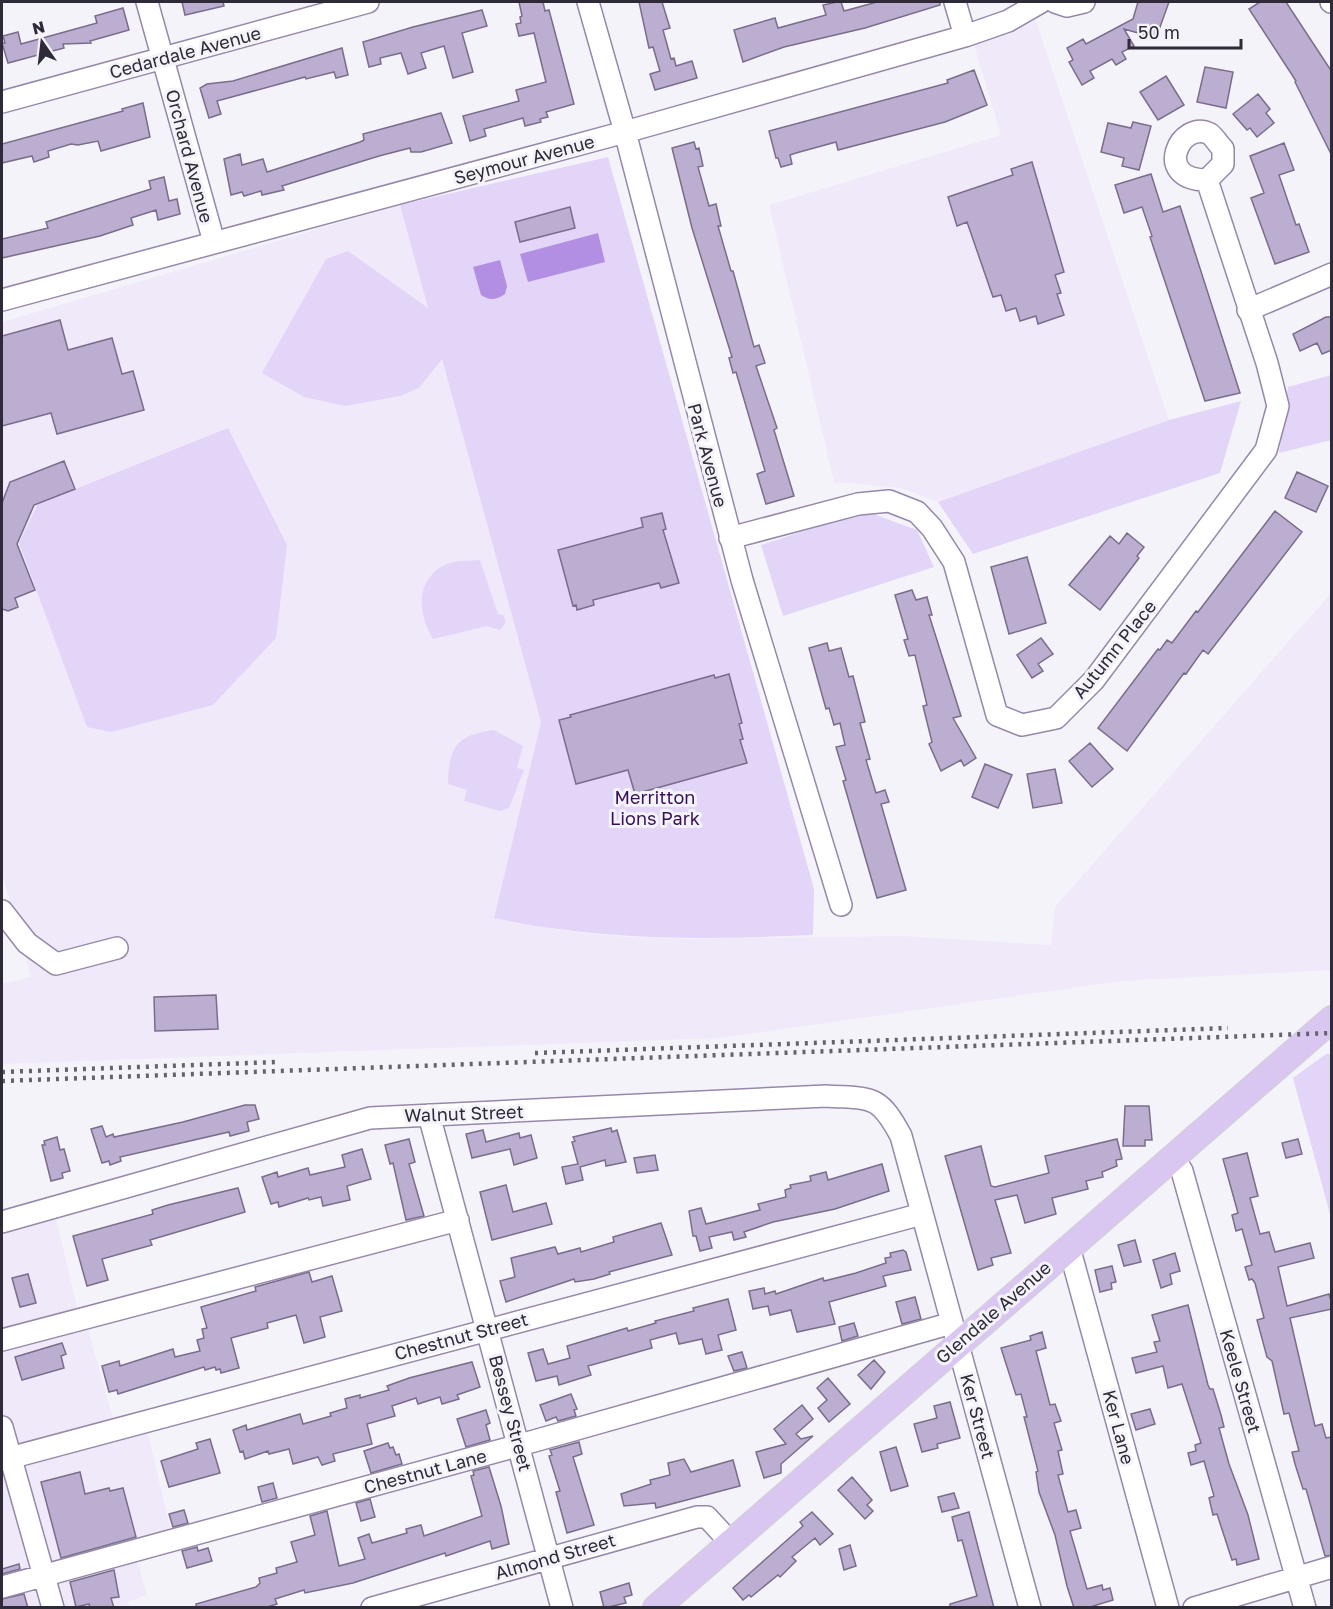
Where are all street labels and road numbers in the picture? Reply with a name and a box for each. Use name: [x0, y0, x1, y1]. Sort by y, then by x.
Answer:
street label: Cedardale Avenue: [107, 21, 263, 83]
street label: Orchard Avenue: [162, 87, 218, 225]
street label: Seymour Avenue: [451, 130, 597, 188]
street label: Park Avenue: [684, 400, 732, 510]
street label: Autumn Place: [1068, 595, 1160, 703]
street label: Walnut Street: [404, 1100, 524, 1126]
street label: Glendale Avenue: [931, 1256, 1055, 1368]
street label: Chestnut Street: [392, 1308, 530, 1364]
street label: Keele Street: [1216, 1327, 1266, 1435]
street label: Bessey Street: [485, 1352, 537, 1474]
street label: Ker Street: [956, 1371, 1000, 1461]
street label: Ker Lane: [1099, 1387, 1139, 1467]
street label: Chestnut Lane: [361, 1444, 489, 1498]
street label: Almond Street: [492, 1528, 618, 1584]

